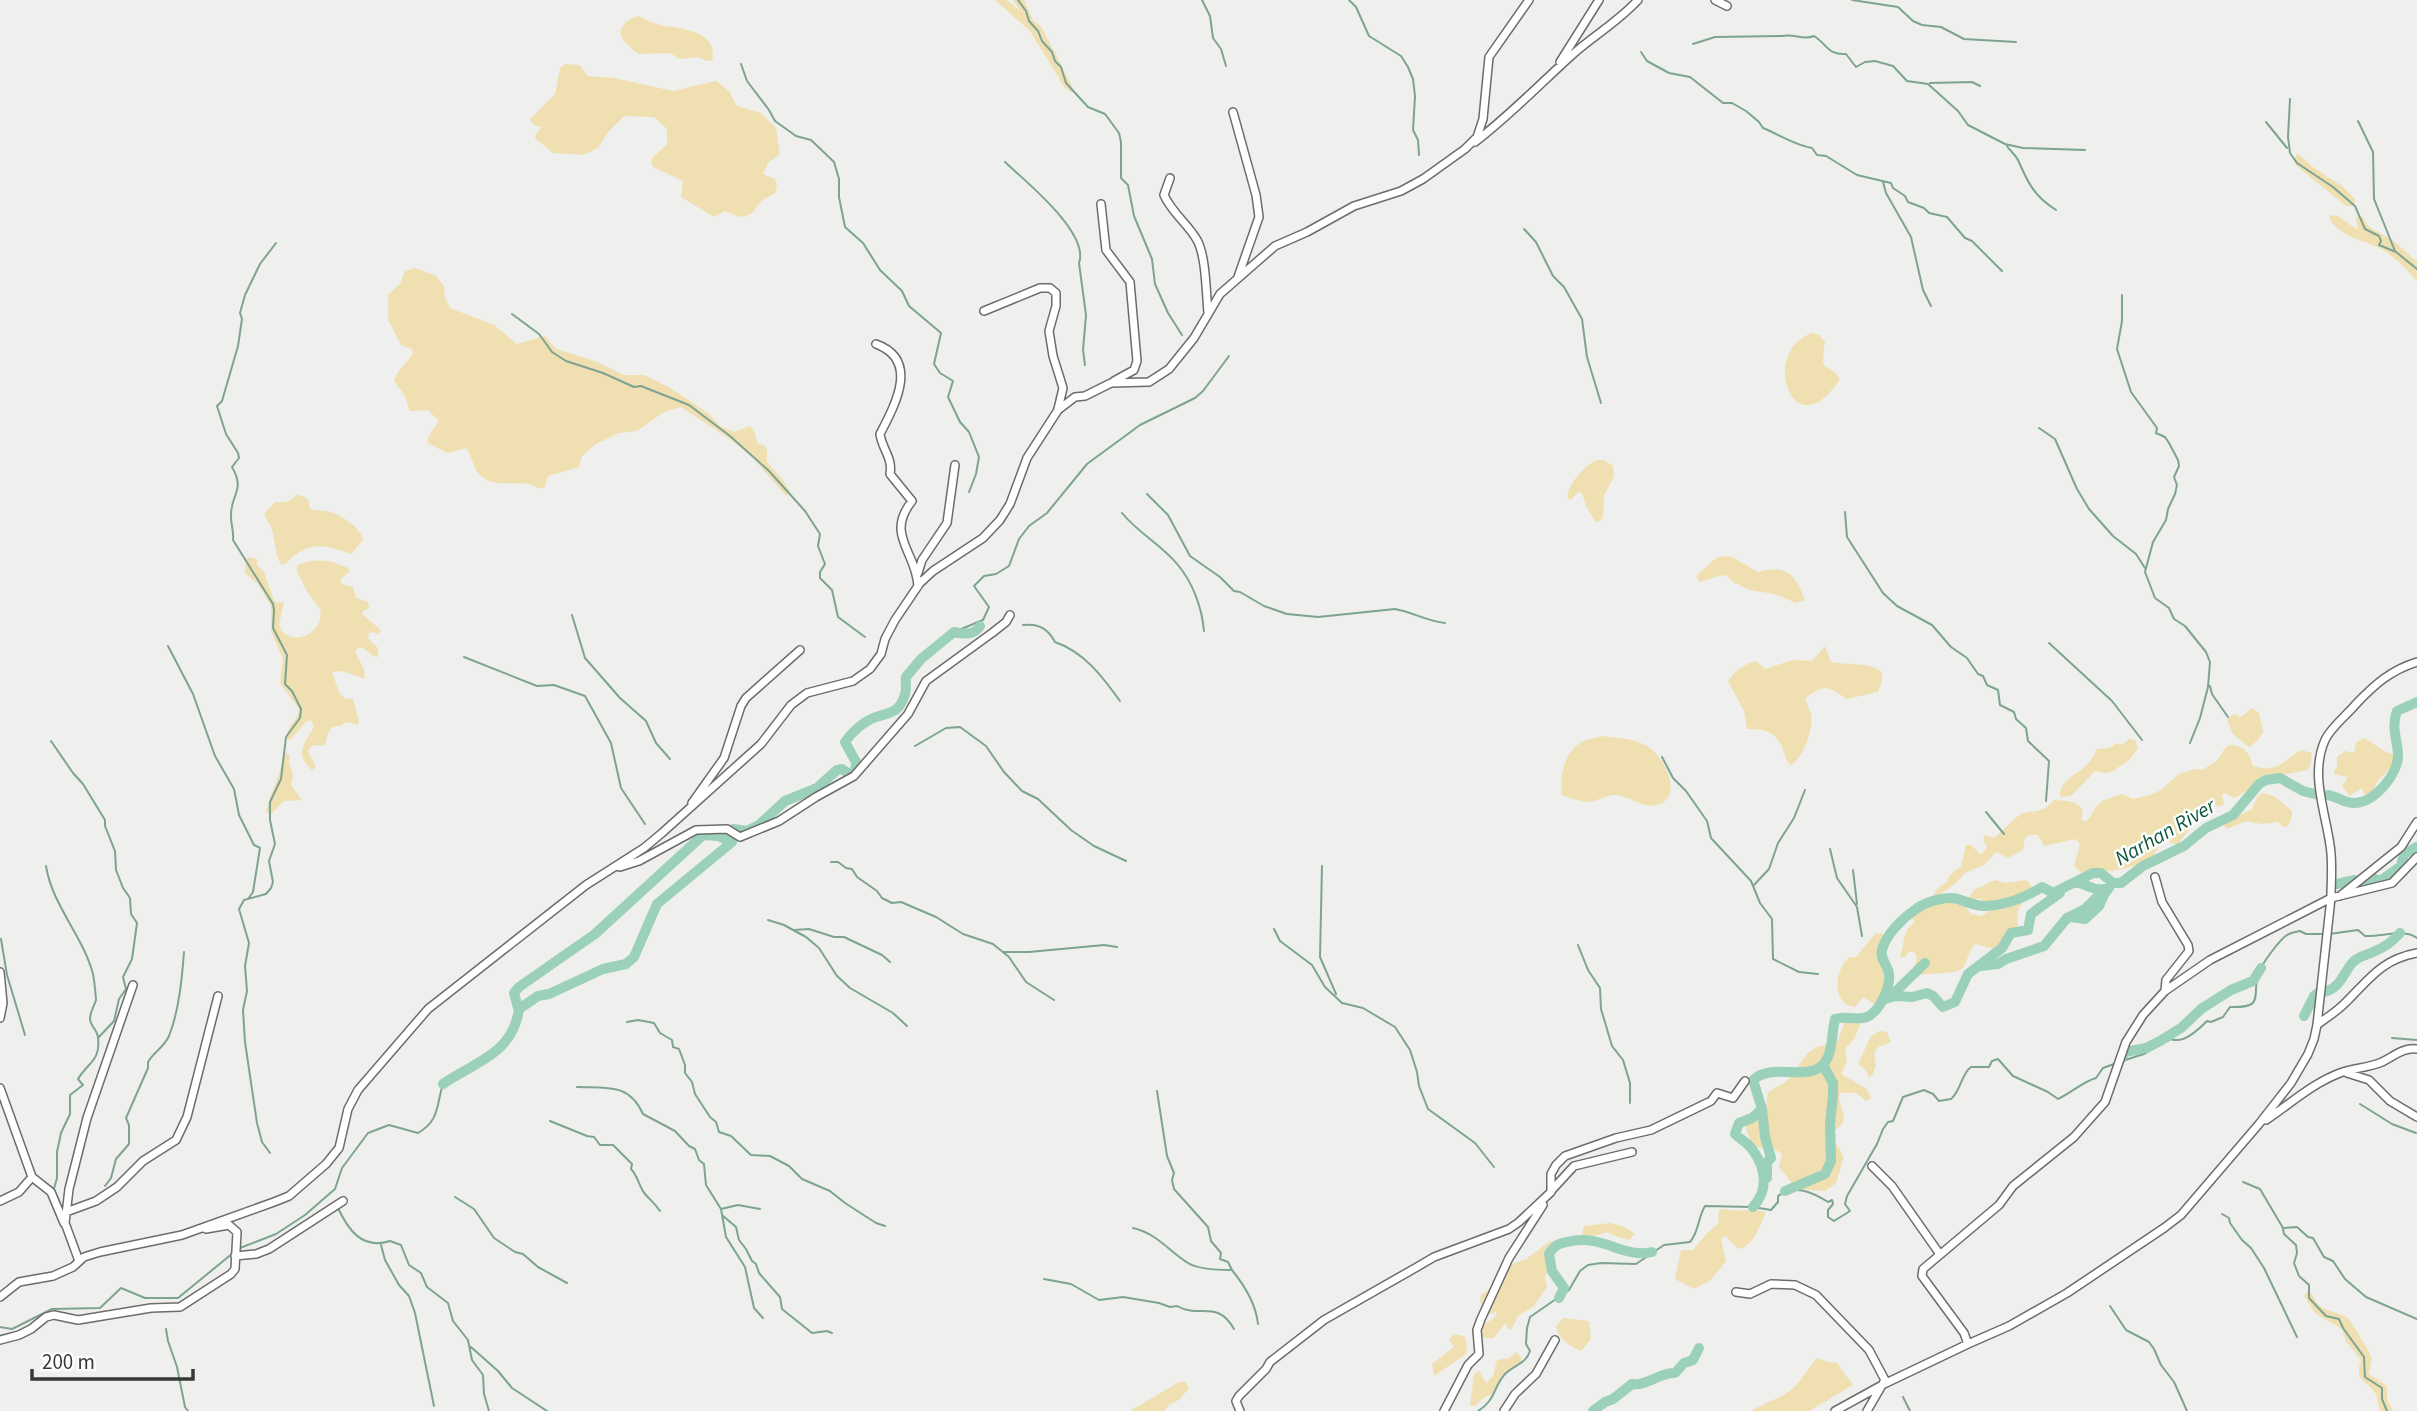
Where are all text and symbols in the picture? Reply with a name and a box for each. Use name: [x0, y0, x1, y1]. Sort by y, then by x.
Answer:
water label: Narhan River: [2109, 791, 2222, 873]
scale bar: [32, 1338, 192, 1382]
text: 200 m: [42, 1347, 95, 1377]

